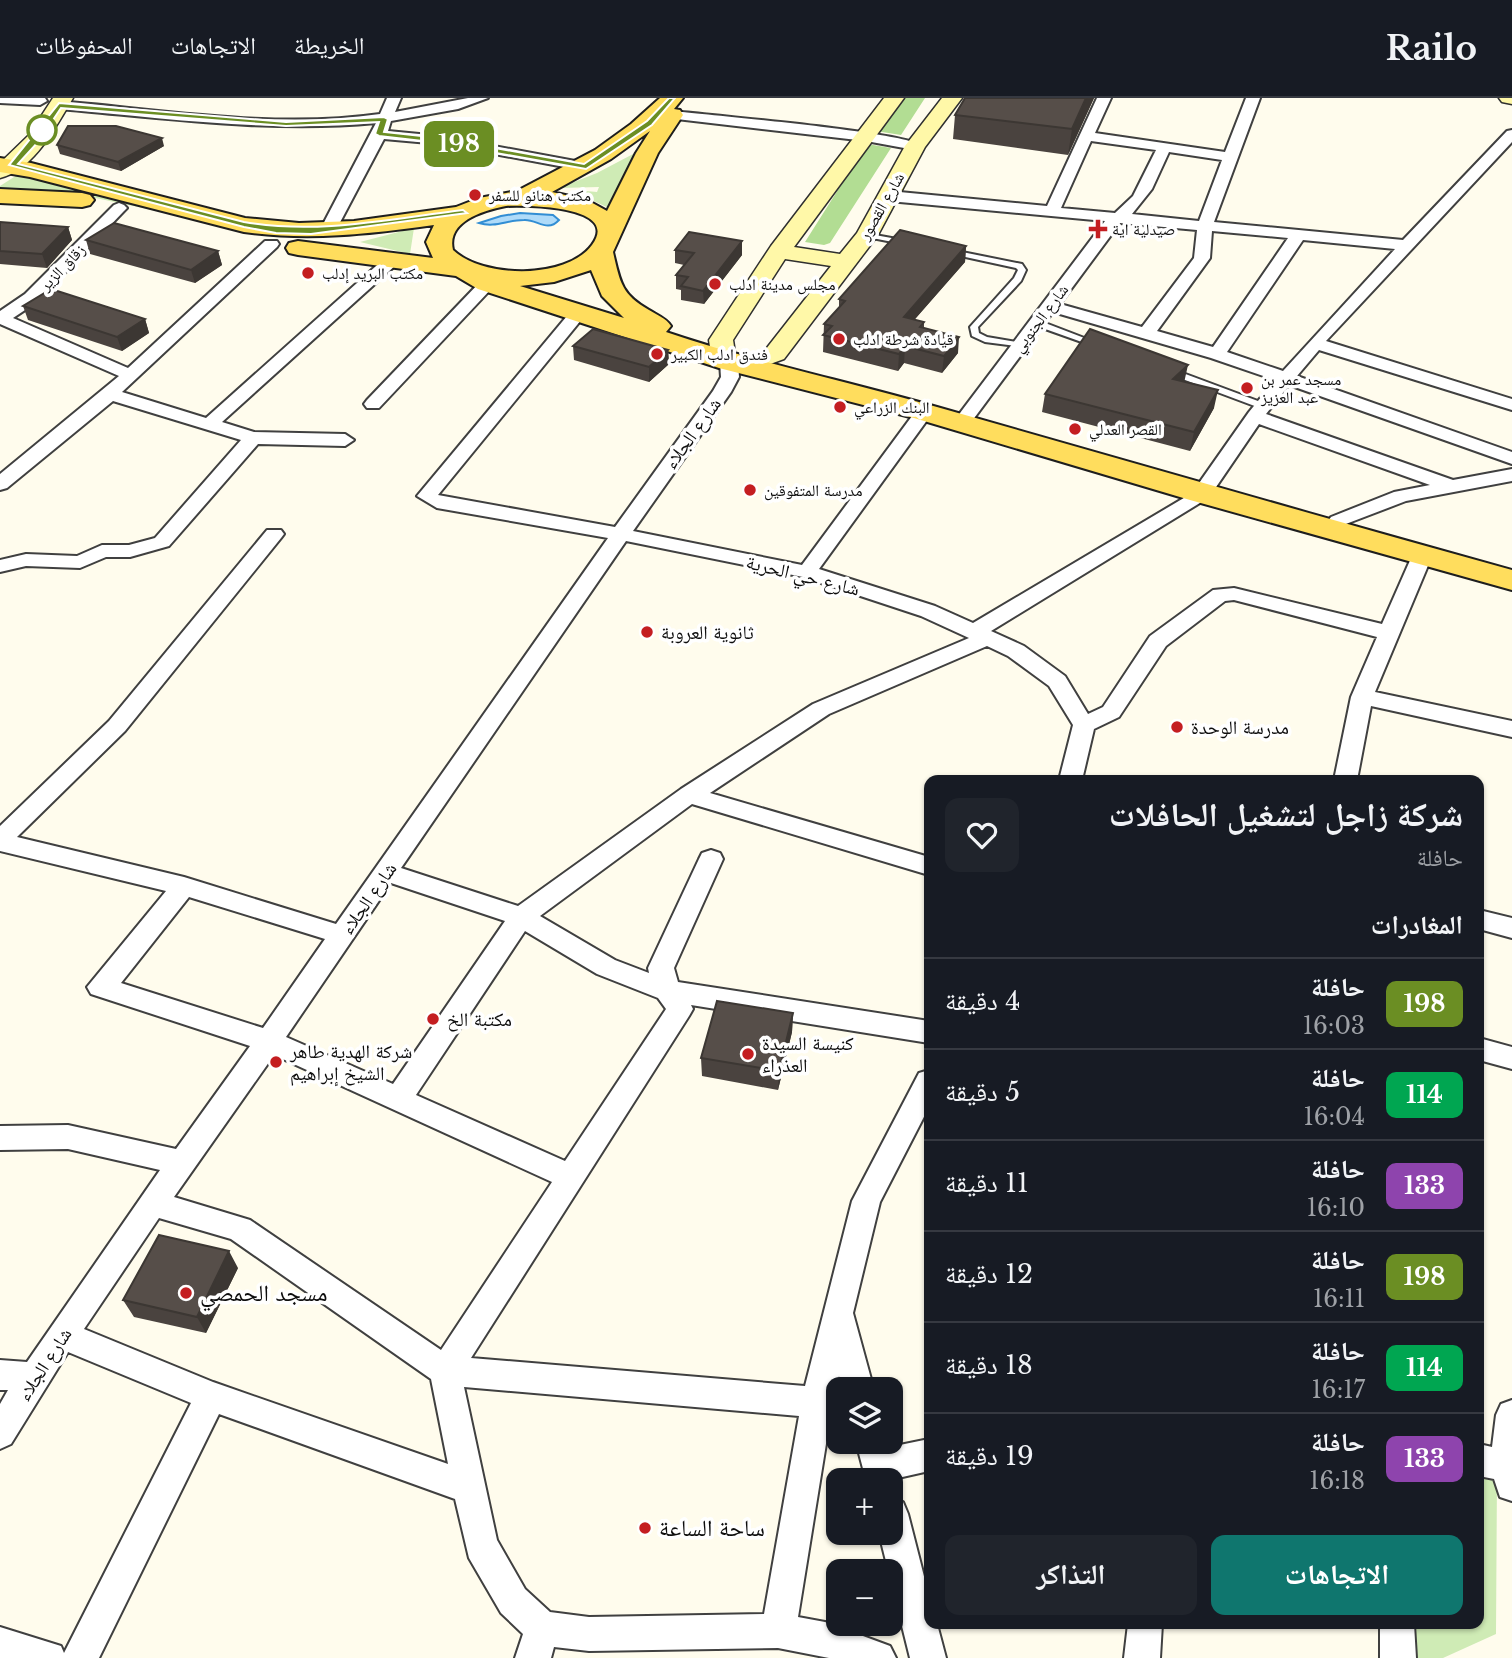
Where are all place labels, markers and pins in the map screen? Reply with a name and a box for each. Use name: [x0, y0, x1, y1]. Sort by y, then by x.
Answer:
unlabelled marker: [27, 115, 57, 145]
place label: مكتب هنانو للسفر: [488, 185, 591, 205]
marker: مكتب هنانو للسفر: [467, 187, 483, 203]
place label: صيدلية اية: [1112, 219, 1175, 239]
marker: صيدلية اية: [1090, 221, 1106, 237]
place label: مكتب البريد إدلب: [322, 263, 423, 284]
marker: مكتب البريد إدلب: [300, 265, 316, 281]
place label: مجلس مدينة ادلب: [729, 274, 836, 295]
marker: مجلس مدينة ادلب: [707, 276, 723, 292]
place label: قيادة شرطة ادلب: [853, 329, 954, 349]
marker: قيادة شرطة ادلب: [831, 331, 847, 347]
place label: فندق ادلب الكبير: [670, 344, 768, 365]
marker: فندق ادلب الكبير: [649, 346, 665, 362]
place label: مسجد عمر بن عبد العزيز: [1260, 369, 1341, 407]
marker: مسجد عمر بن عبد العزيز: [1239, 380, 1255, 396]
place label: البنك الزراعي: [854, 397, 930, 420]
marker: البنك الزراعي: [832, 399, 848, 415]
place label: القصر العدلي: [1089, 419, 1162, 442]
marker: القصر العدلي: [1067, 421, 1083, 437]
place label: مدرسة المتفوقين: [764, 480, 863, 501]
marker: مدرسة المتفوقين: [742, 482, 758, 498]
place label: ثانوية العروبة: [661, 621, 754, 644]
marker: ثانوية العروبة: [639, 624, 655, 640]
place label: مدرسة الوحدة: [1191, 716, 1289, 739]
marker: مدرسة الوحدة: [1169, 719, 1185, 735]
place label: مكتبة الخ: [447, 1008, 512, 1032]
marker: مكتبة الخ: [425, 1011, 441, 1027]
place label: كنيسة السيدة العذراء: [762, 1032, 854, 1077]
place label: شركة الهدية طاهر الشيخ إبراهيم: [289, 1040, 412, 1087]
marker: كنيسة السيدة العذراء: [740, 1046, 756, 1062]
marker: شركة الهدية طاهر الشيخ إبراهيم: [268, 1054, 284, 1070]
place label: مسجد الحمصي: [200, 1279, 327, 1312]
marker: مسجد الحمصي: [178, 1285, 194, 1301]
place label: ساحة الساعة: [659, 1514, 765, 1542]
marker: ساحة الساعة: [637, 1520, 653, 1536]

